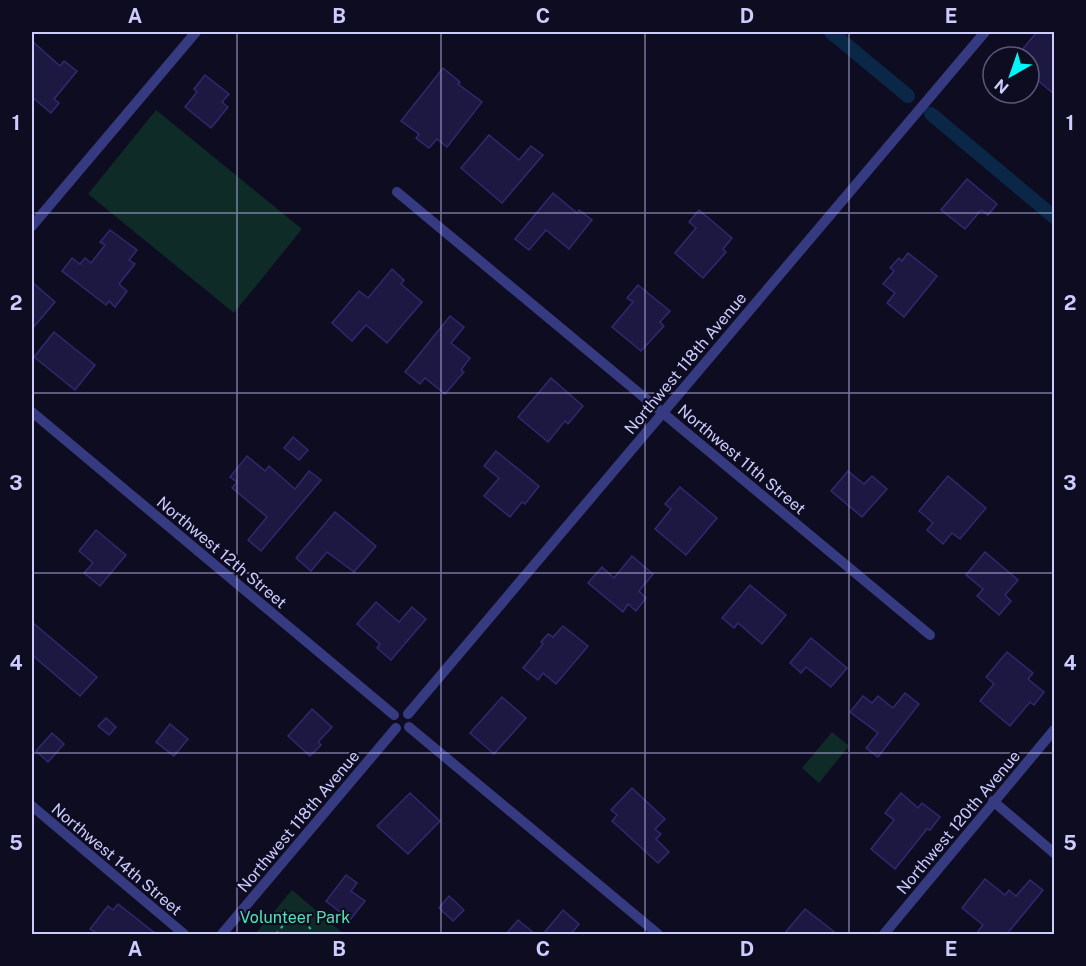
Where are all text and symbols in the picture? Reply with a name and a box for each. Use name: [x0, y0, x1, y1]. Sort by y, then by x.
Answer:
text: A: [128, 4, 142, 28]
text: B: [332, 4, 346, 28]
text: C: [536, 4, 550, 28]
text: D: [740, 4, 754, 28]
text: E: [945, 4, 957, 28]
north arrow: [981, 45, 1041, 105]
text: N: [991, 75, 1013, 97]
text: 1: [12, 111, 20, 135]
text: 1: [1066, 111, 1074, 135]
street label: Northwest 118th Avenue: [621, 289, 750, 438]
text: 2: [10, 291, 22, 315]
text: 2: [1064, 291, 1076, 315]
street label: Northwest 11th Street: [674, 400, 809, 518]
text: 3: [9, 471, 23, 495]
text: 3: [1063, 471, 1077, 495]
street label: Northwest 12th Street: [153, 492, 290, 612]
text: 4: [9, 651, 23, 675]
text: 4: [1063, 651, 1077, 675]
street label: Northwest 118th Avenue: [234, 747, 363, 896]
street label: Northwest 120th Avenue: [893, 747, 1024, 898]
street label: Northwest 14th Street: [48, 799, 186, 919]
text: 5: [9, 831, 23, 855]
text: 5: [1063, 831, 1077, 855]
park label: Volunteer Park: [240, 908, 350, 927]
text: A: [128, 937, 142, 961]
text: B: [332, 937, 346, 961]
text: C: [536, 937, 550, 961]
text: D: [740, 937, 754, 961]
text: E: [945, 937, 957, 961]

